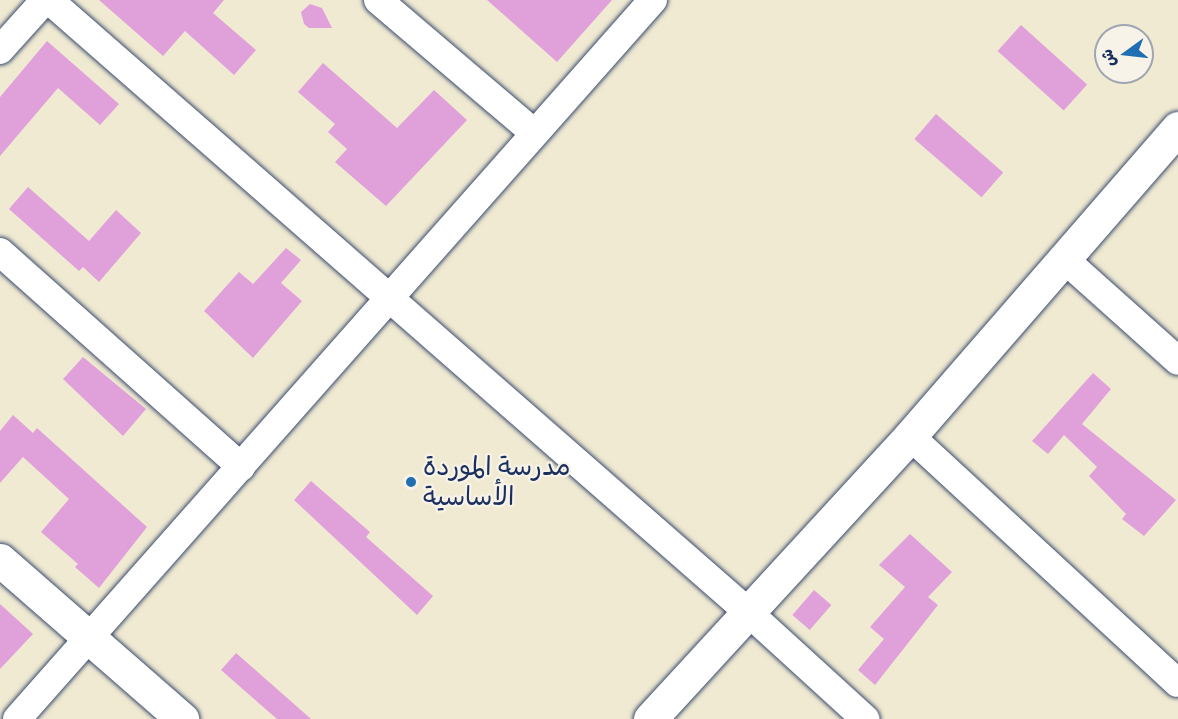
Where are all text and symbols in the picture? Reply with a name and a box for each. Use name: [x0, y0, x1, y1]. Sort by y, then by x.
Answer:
north arrow: [1094, 24, 1154, 84]
text: ش: [1097, 47, 1120, 69]
place label: مدرسة الموردة الأساسية: [423, 451, 570, 512]
marker: مدرسة الموردة الأساسية: [404, 475, 418, 489]

